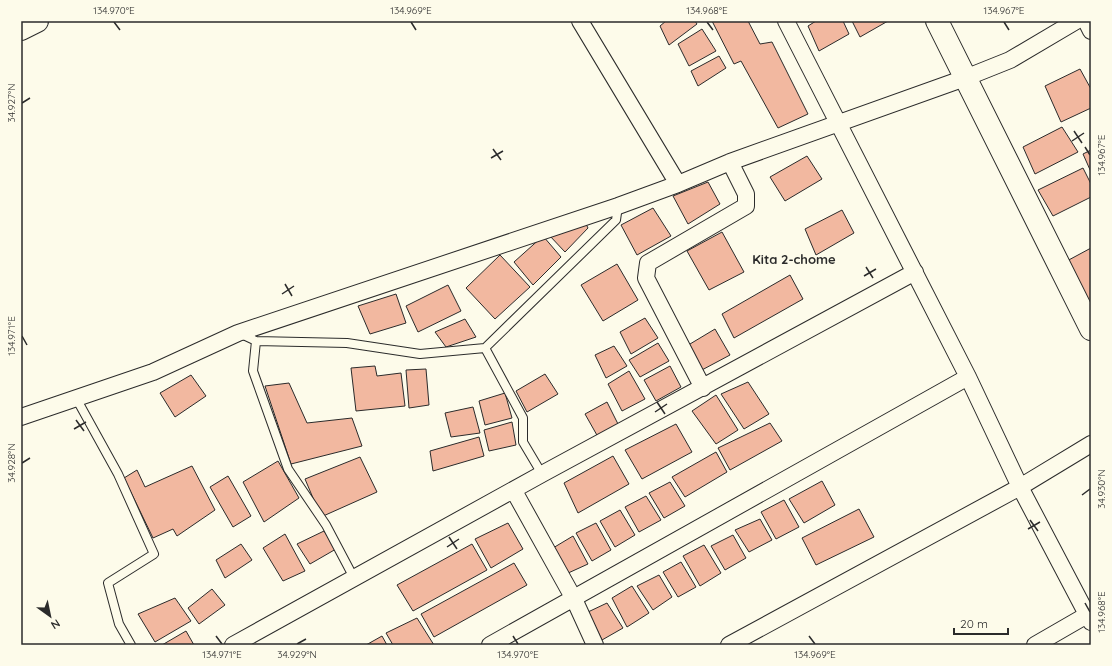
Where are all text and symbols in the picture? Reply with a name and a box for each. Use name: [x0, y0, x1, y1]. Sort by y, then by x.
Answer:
text: 134.970°E: [93, 4, 135, 17]
text: 134.969°E: [390, 4, 432, 17]
text: 134.968°E: [686, 4, 728, 17]
text: 134.967°E: [983, 4, 1025, 17]
text: 34.927°N: [5, 84, 18, 122]
text: 134.967°E: [1095, 134, 1108, 176]
district label: Kita 2-chome: [752, 251, 836, 267]
text: 134.971°E: [5, 316, 18, 356]
text: 34.928°N: [5, 443, 18, 483]
text: 34.930°N: [1095, 469, 1108, 509]
text: 134.968°E: [1095, 591, 1108, 633]
north arrow: [30, 596, 70, 636]
scale bar: [954, 610, 1008, 636]
text: N: [48, 616, 63, 632]
text: 20 m: [960, 616, 988, 631]
text: 134.971°E: [202, 648, 242, 661]
text: 34.929°N: [277, 648, 317, 661]
text: 134.970°E: [497, 648, 539, 661]
text: 134.969°E: [794, 648, 836, 661]

